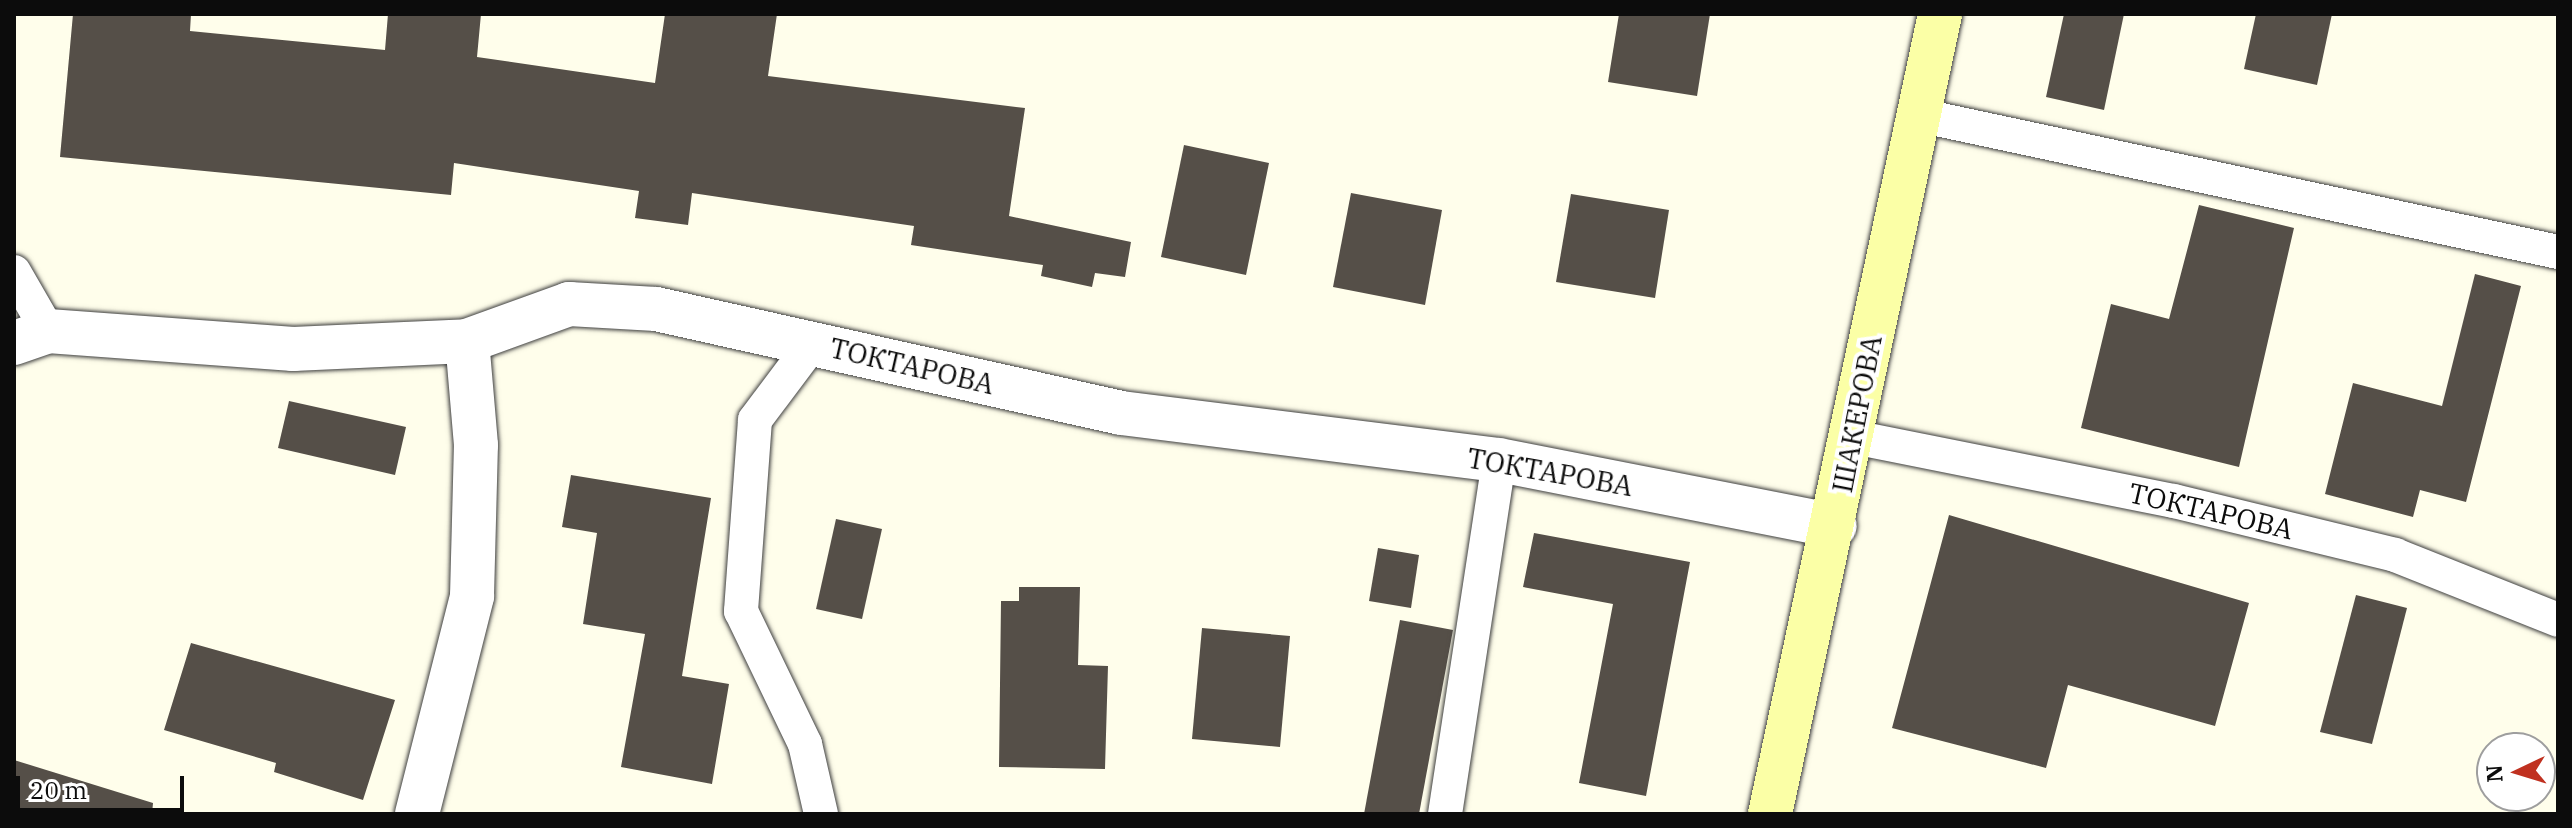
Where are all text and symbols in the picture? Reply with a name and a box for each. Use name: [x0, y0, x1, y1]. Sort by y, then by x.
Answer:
street label: ТОКТАРОВА: [826, 331, 998, 401]
street label: ШАКЕРОВА: [1825, 332, 1889, 496]
street label: ТОКТАРОВА: [1464, 441, 1636, 503]
street label: ТОКТАРОВА: [2125, 476, 2297, 546]
north arrow: [2476, 732, 2556, 812]
scale bar: [20, 760, 188, 810]
text: N: [2478, 764, 2509, 783]
text: 20 m: [30, 774, 87, 806]

